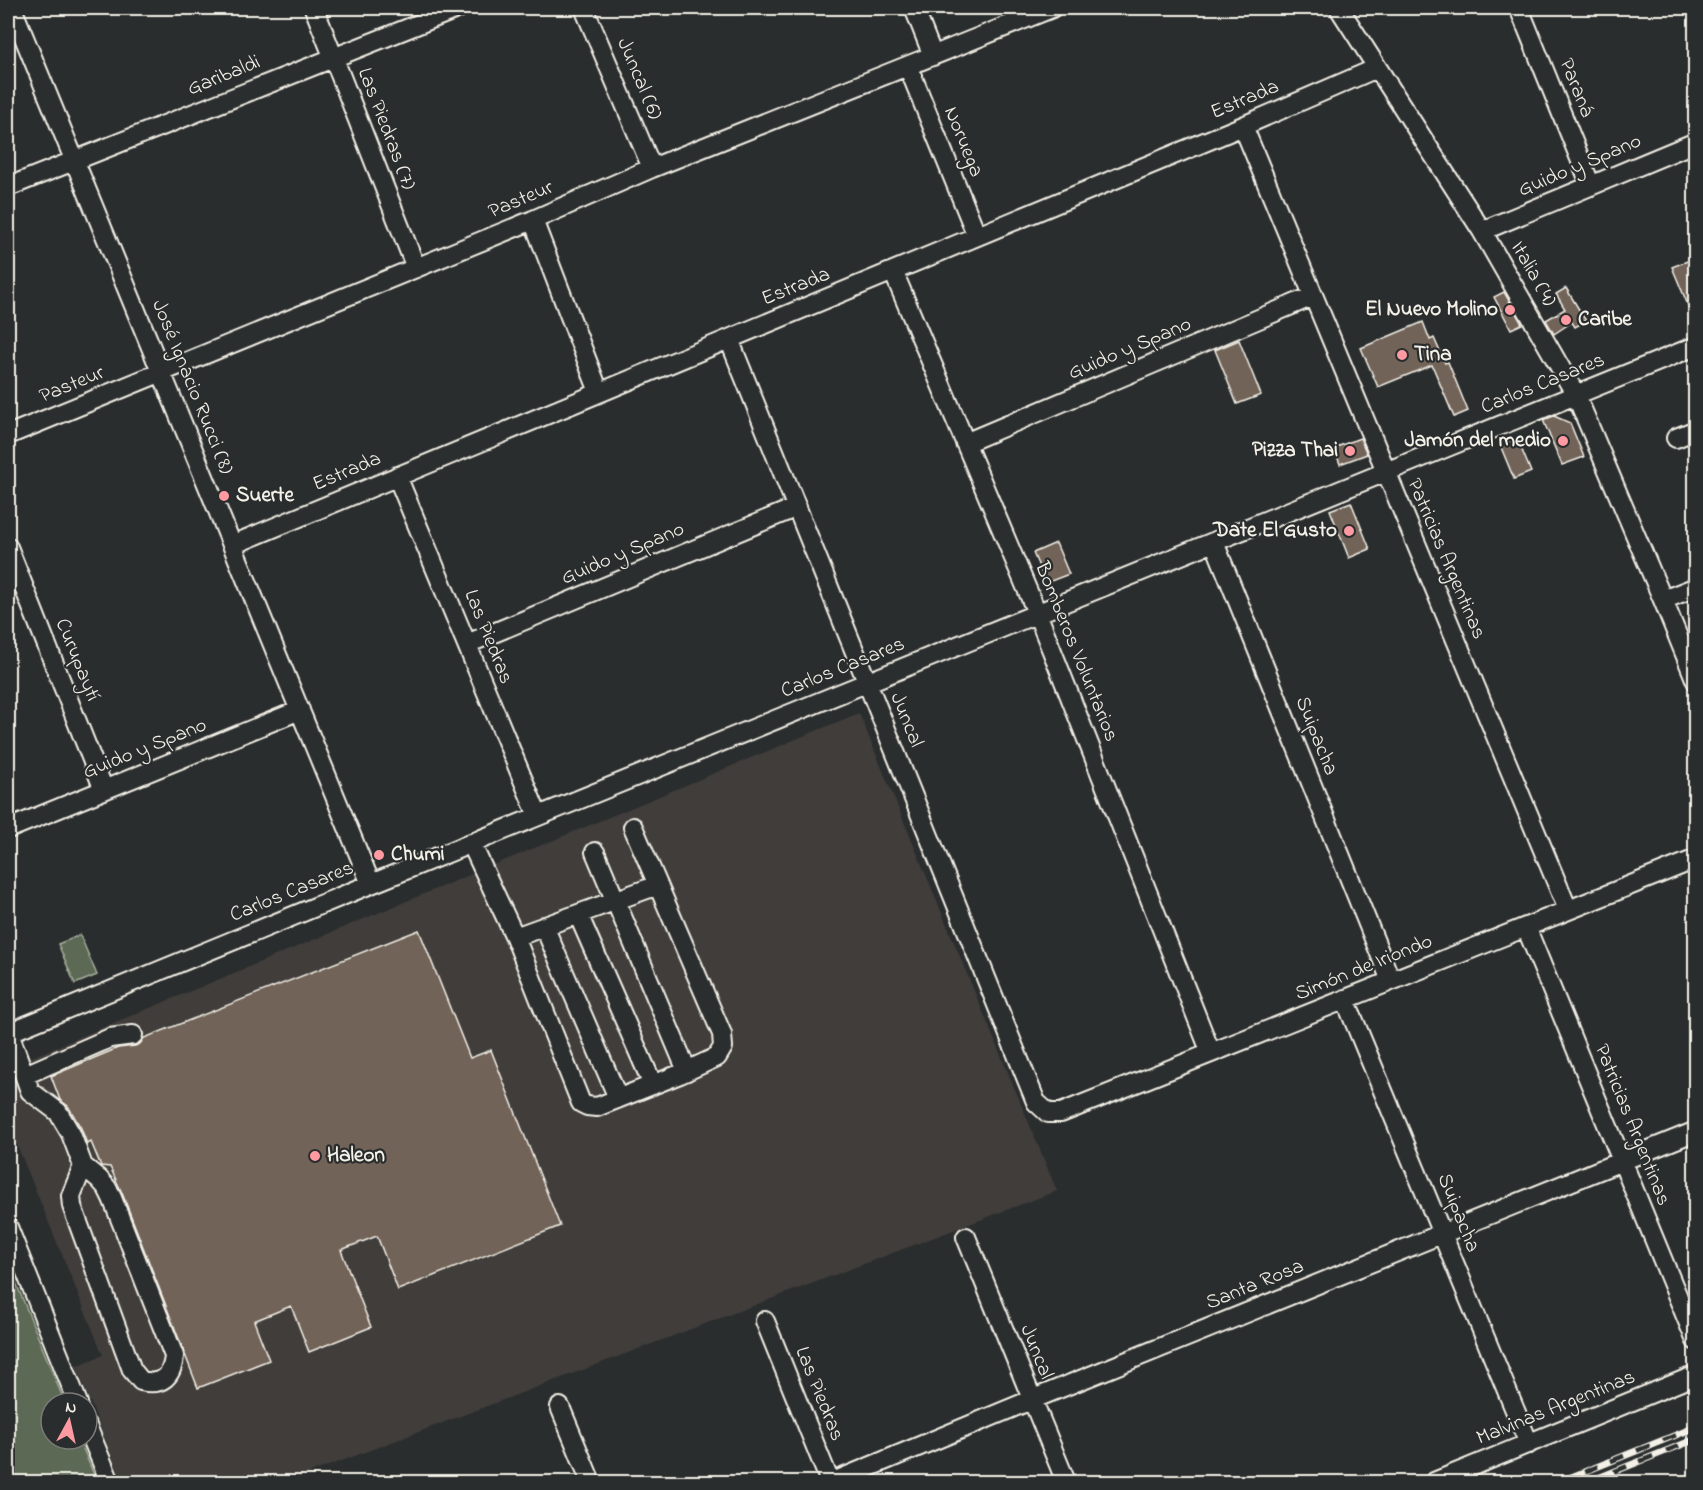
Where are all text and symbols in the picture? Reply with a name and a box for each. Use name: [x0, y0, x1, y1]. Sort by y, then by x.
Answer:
street label: Juncal (6): [608, 33, 670, 125]
street label: Garibaldi: [183, 48, 265, 104]
street label: Paraná: [1551, 54, 1601, 122]
street label: Las Piedras (7): [349, 64, 423, 194]
street label: Estrada: [1206, 72, 1284, 128]
street label: Noruega: [933, 102, 991, 183]
street label: Guido y Spano: [1514, 127, 1647, 207]
street label: Pasteur: [484, 173, 559, 227]
street label: Italia (4): [1502, 236, 1564, 312]
street label: Estrada: [757, 260, 835, 314]
street label: José Ignacio Rucci (8): [141, 295, 241, 480]
place label: El Nuevo Molino: [1365, 295, 1498, 325]
marker: El Nuevo Molino: [1503, 303, 1517, 317]
place label: Caribe: [1578, 305, 1632, 335]
street label: Guido y Spano: [1064, 310, 1197, 390]
marker: Caribe: [1559, 313, 1573, 327]
place label: Tina: [1414, 340, 1452, 370]
street label: Carlos Casares: [1477, 346, 1609, 422]
marker: Tina: [1395, 348, 1409, 362]
street label: Pasteur: [35, 358, 110, 412]
place label: Jamón del medio: [1404, 426, 1551, 456]
marker: Jamón del medio: [1556, 434, 1570, 448]
place label: Pizza Thai: [1252, 436, 1338, 466]
street label: Estrada: [308, 444, 386, 500]
marker: Pizza Thai: [1343, 444, 1357, 458]
street label: Patricias Argentinas: [1397, 474, 1493, 645]
place label: Suerte: [236, 481, 294, 511]
marker: Suerte: [217, 489, 231, 503]
street label: Guido y Spano: [557, 515, 690, 595]
place label: Date El Gusto: [1212, 516, 1337, 546]
marker: Date El Gusto: [1342, 524, 1356, 538]
street label: Bomberos Voluntarios: [1026, 557, 1126, 746]
street label: Las Piedras: [455, 585, 521, 689]
street label: Curupaytí: [45, 614, 107, 707]
street label: Carlos Casares: [777, 630, 909, 706]
street label: Juncal: [881, 688, 931, 752]
street label: Suipacha: [1287, 692, 1345, 780]
street label: Guido y Spano: [79, 710, 212, 789]
place label: Chumi: [391, 840, 445, 870]
marker: Chumi: [372, 848, 386, 862]
street label: Carlos Casares: [226, 854, 358, 930]
street label: Simón de Iriondo: [1291, 927, 1437, 1009]
street label: Patricias Argentinas: [1584, 1040, 1678, 1211]
place label: Haleon: [327, 1141, 385, 1171]
marker: Haleon: [308, 1149, 322, 1163]
street label: Suipacha: [1429, 1169, 1487, 1257]
street label: Santa Rosa: [1201, 1252, 1309, 1318]
street label: Juncal: [1011, 1320, 1061, 1384]
street label: Las Piedras: [786, 1342, 852, 1446]
street label: Malvinas Argentinas: [1472, 1362, 1641, 1455]
north arrow: [39, 1391, 99, 1451]
text: N: [64, 1395, 78, 1421]

